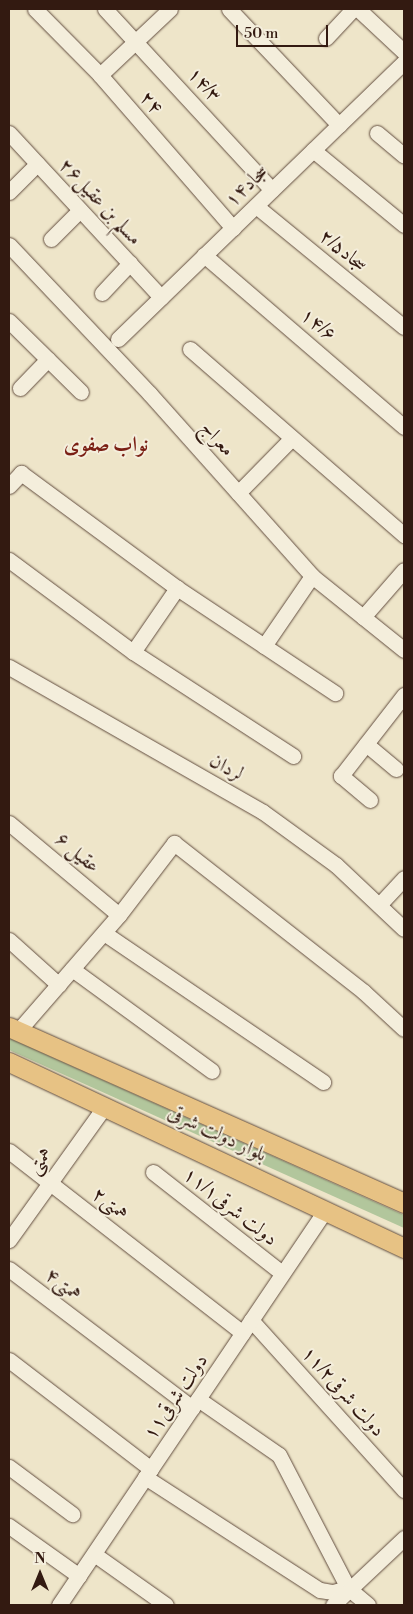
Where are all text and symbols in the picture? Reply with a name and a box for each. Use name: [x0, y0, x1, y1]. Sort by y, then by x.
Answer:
scale bar: [238, 15, 330, 47]
text: 50 m: [244, 24, 278, 43]
street label: ۱۴/۳: [182, 63, 226, 107]
street label: ۲۴: [134, 86, 168, 120]
street label: مسلم بن عقیل۲۶: [54, 154, 146, 250]
street label: ۱۴سجاد: [220, 160, 274, 212]
street label: ۲/۵سجاد: [314, 224, 372, 278]
street label: ۱۴/۶: [295, 303, 341, 347]
street label: معراج: [195, 416, 239, 462]
district label: نواب صفوی: [64, 432, 148, 458]
street label: لردان: [205, 749, 247, 787]
street label: عقیل ۶: [50, 828, 104, 878]
street label: بلوار دولت شرقی: [164, 1101, 270, 1167]
street label: همتی: [22, 1143, 58, 1179]
street label: ۱۱/۱دولت شرقی: [178, 1163, 282, 1251]
street label: ۲همتی: [87, 1182, 133, 1226]
street label: ۴همتی: [40, 1264, 86, 1306]
street label: ۱۱/۲دولت شرقی: [296, 1342, 390, 1442]
street label: ۱۱دولت شرقی: [139, 1350, 213, 1444]
north arrow: [15, 1549, 65, 1599]
text: N: [34, 1550, 46, 1568]

